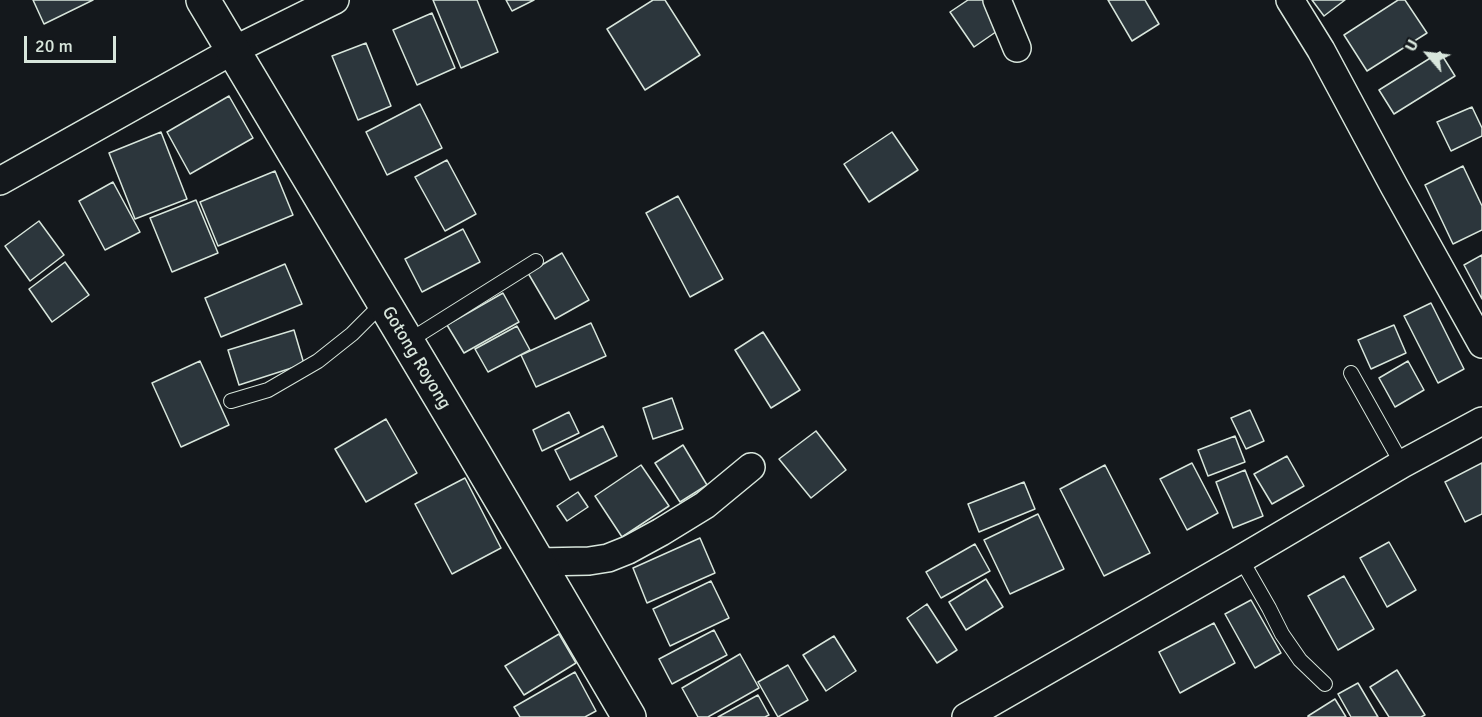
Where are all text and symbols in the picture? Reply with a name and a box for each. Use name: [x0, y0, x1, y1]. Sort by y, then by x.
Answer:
scale bar: [27, 24, 118, 62]
north arrow: [1398, 24, 1458, 84]
text: 20 m: [35, 35, 73, 57]
text: U: [1401, 36, 1423, 55]
street label: Gotong Royong: [377, 303, 455, 413]

